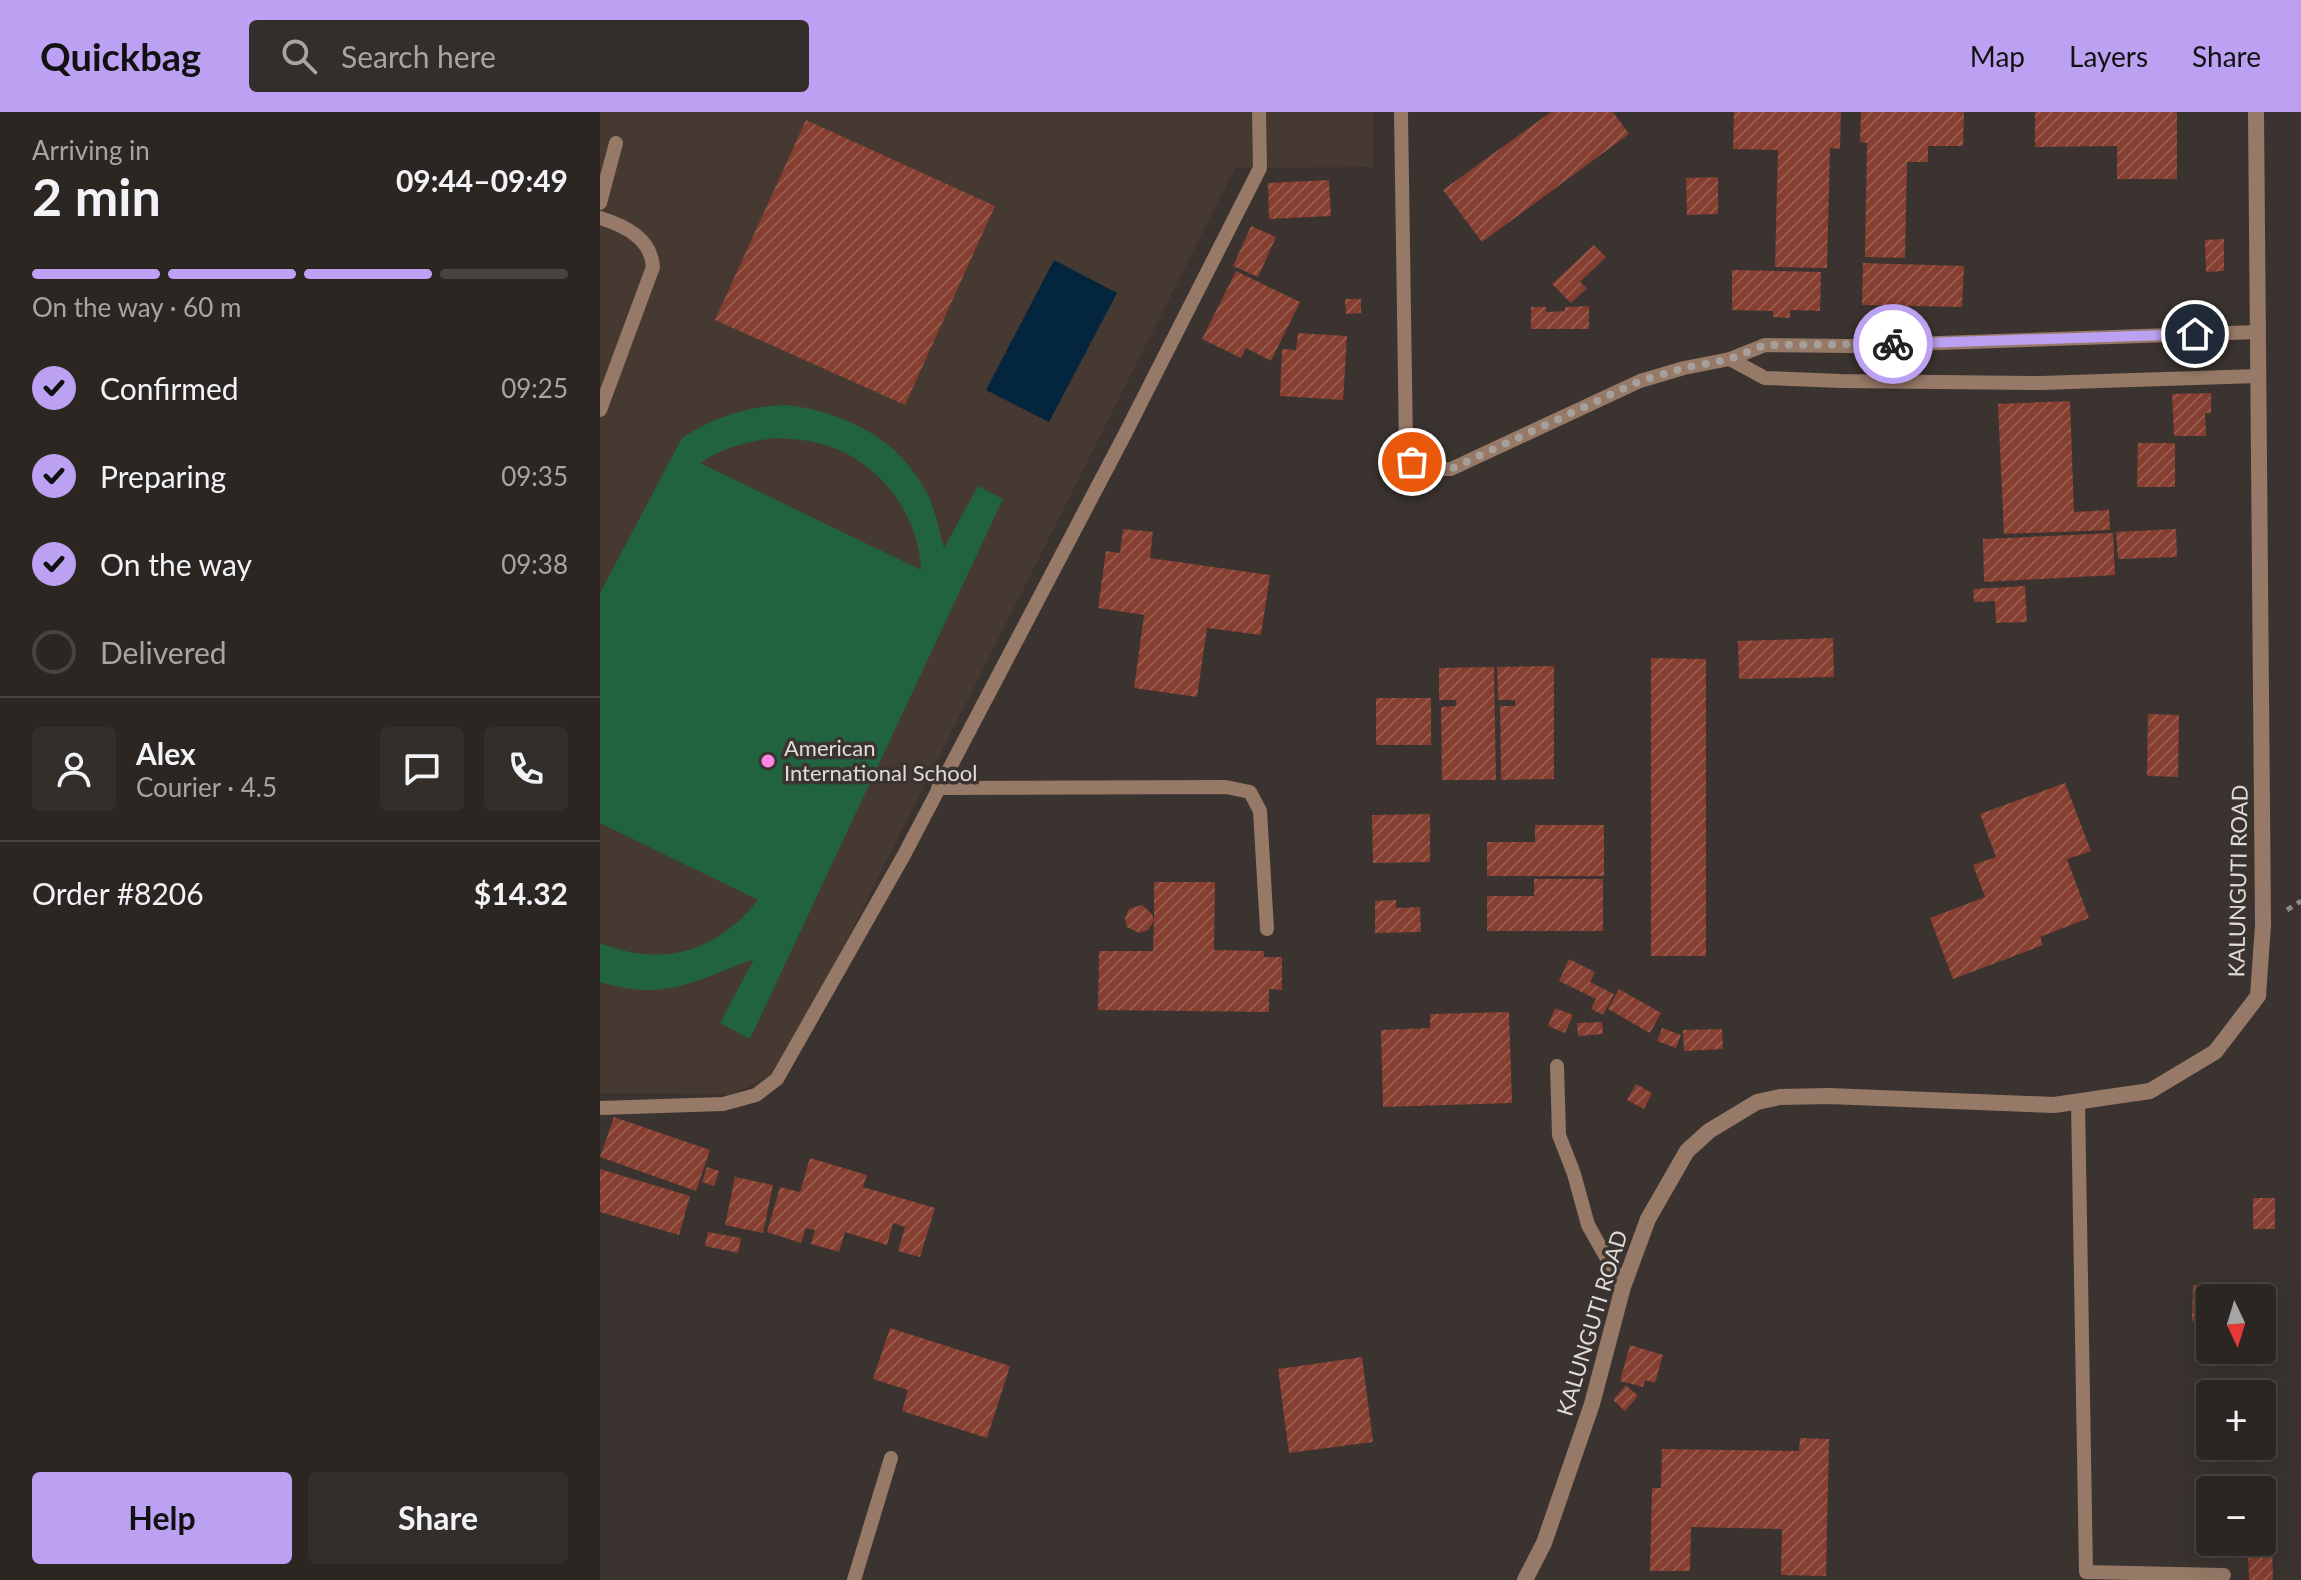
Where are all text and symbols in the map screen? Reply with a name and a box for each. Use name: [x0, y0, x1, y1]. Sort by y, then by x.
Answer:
search box: [249, 20, 809, 92]
text: Quickbag: [40, 33, 201, 79]
icon: search: [277, 34, 321, 78]
text: Search here: [341, 38, 496, 74]
text: Map: [1970, 39, 2025, 73]
text: Layers: [2069, 39, 2148, 73]
text: Share: [2192, 39, 2261, 73]
text: Arriving in: [32, 134, 150, 166]
text: 09:44–09:49: [396, 162, 568, 198]
text: 2 min: [32, 165, 161, 227]
text: On the way · 60 m: [32, 291, 241, 323]
pin: [2161, 300, 2229, 368]
courier: [1853, 304, 1933, 384]
icon: home: [2173, 312, 2217, 356]
icon: bike: [1871, 322, 1915, 366]
icon: check: [32, 366, 76, 410]
text: Confirmed: [100, 370, 239, 406]
text: 09:25: [501, 372, 568, 404]
pin: [1378, 428, 1446, 496]
icon: bag: [1390, 440, 1434, 484]
icon: check: [32, 454, 76, 498]
text: Preparing: [100, 458, 226, 494]
text: 09:35: [501, 460, 568, 492]
icon: check: [32, 542, 76, 586]
text: On the way: [100, 546, 252, 582]
text: 09:38: [501, 548, 568, 580]
text: Delivered: [100, 634, 227, 670]
button: person: [32, 727, 116, 811]
button: chat: [380, 727, 464, 811]
button: phone: [484, 727, 568, 811]
place label: American International School: [784, 734, 978, 786]
text: Alex: [136, 735, 196, 771]
marker: American International School: [759, 752, 777, 770]
text: Courier · 4.5: [136, 771, 277, 803]
street label: KALUNGUTI ROAD: [2222, 784, 2253, 978]
text: Order #8206: [32, 875, 204, 911]
text: $14.32: [474, 875, 568, 911]
street label: KALUNGUTI ROAD: [1550, 1227, 1633, 1419]
north arrow: [2196, 1284, 2276, 1364]
map controls: [2196, 1284, 2276, 1556]
button: +: [2196, 1380, 2276, 1460]
button: Help: [32, 1472, 292, 1564]
button: Share: [308, 1472, 568, 1564]
button: −: [2196, 1476, 2276, 1556]

